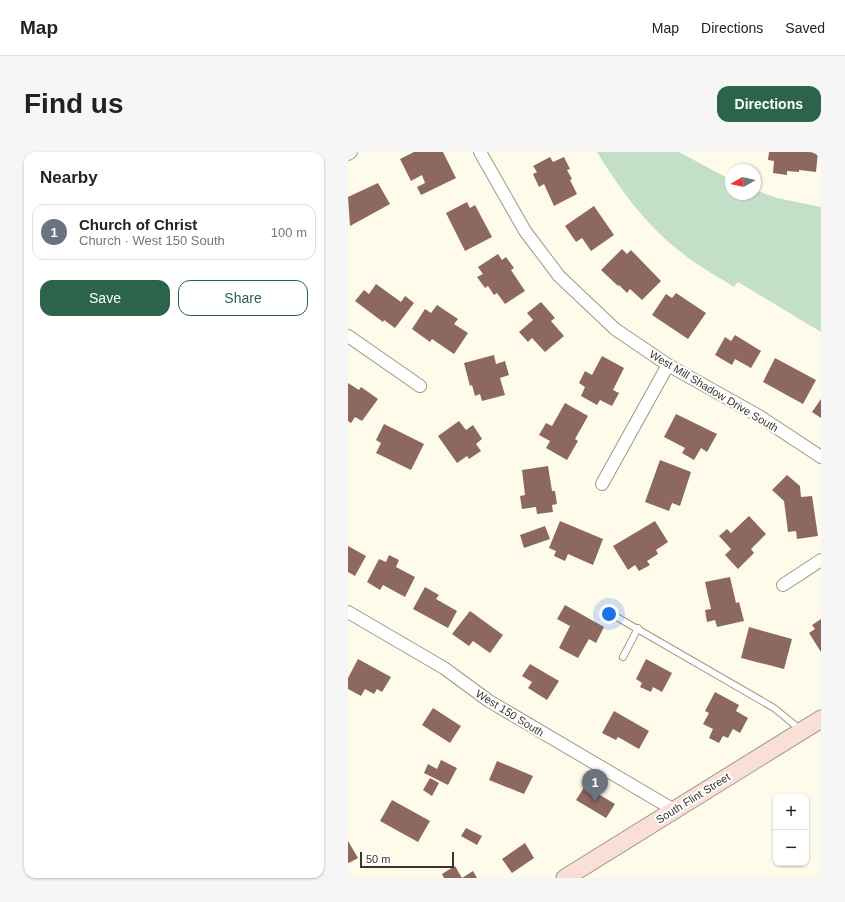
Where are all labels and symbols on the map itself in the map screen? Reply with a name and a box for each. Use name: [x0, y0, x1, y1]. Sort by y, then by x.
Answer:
north arrow: [725, 164, 761, 200]
street label: West Mill Shadow Drive South: [648, 348, 780, 434]
your location: [599, 604, 619, 624]
street label: West 150 South: [474, 687, 546, 739]
pin: 1: [582, 769, 608, 802]
street label: South Flint Street: [654, 770, 732, 826]
scale bar: [360, 850, 454, 869]

